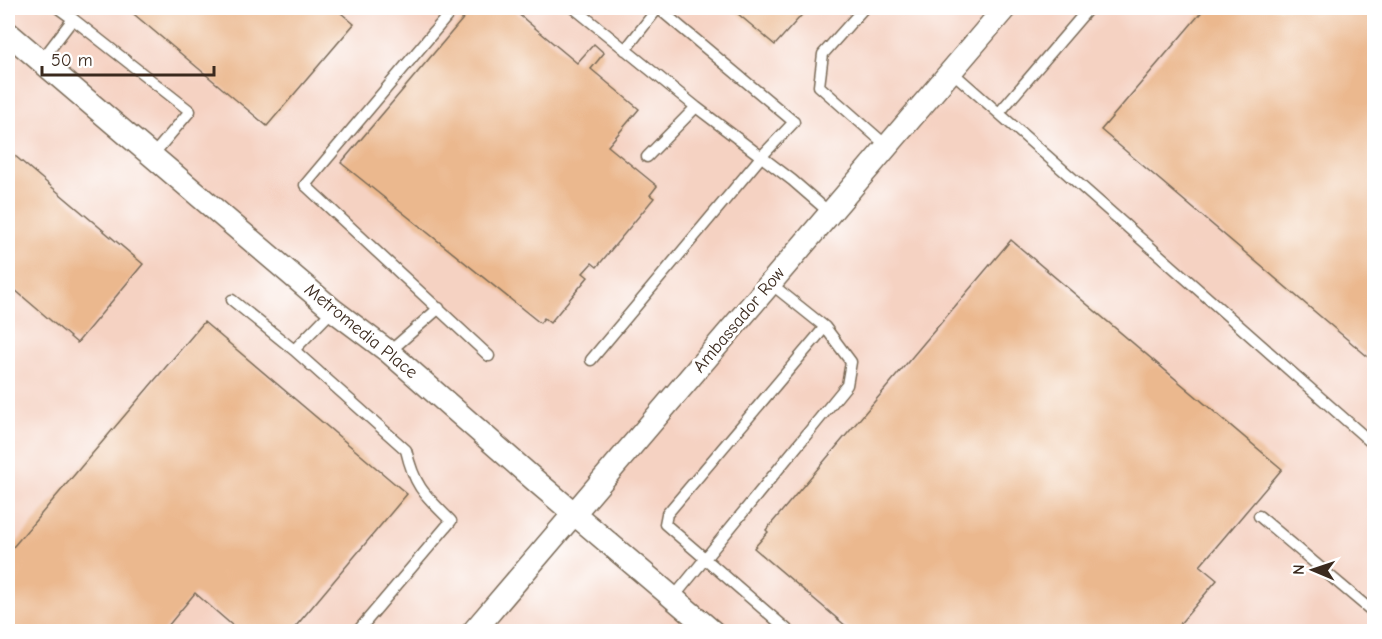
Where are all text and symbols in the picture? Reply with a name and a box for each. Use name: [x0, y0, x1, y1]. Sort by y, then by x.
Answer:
scale bar: [42, 39, 214, 77]
text: 50 m: [51, 50, 93, 71]
street label: Ambassador Row: [689, 263, 789, 377]
street label: Metromedia Place: [300, 279, 422, 383]
north arrow: [1283, 540, 1343, 600]
text: N: [1290, 564, 1308, 575]

